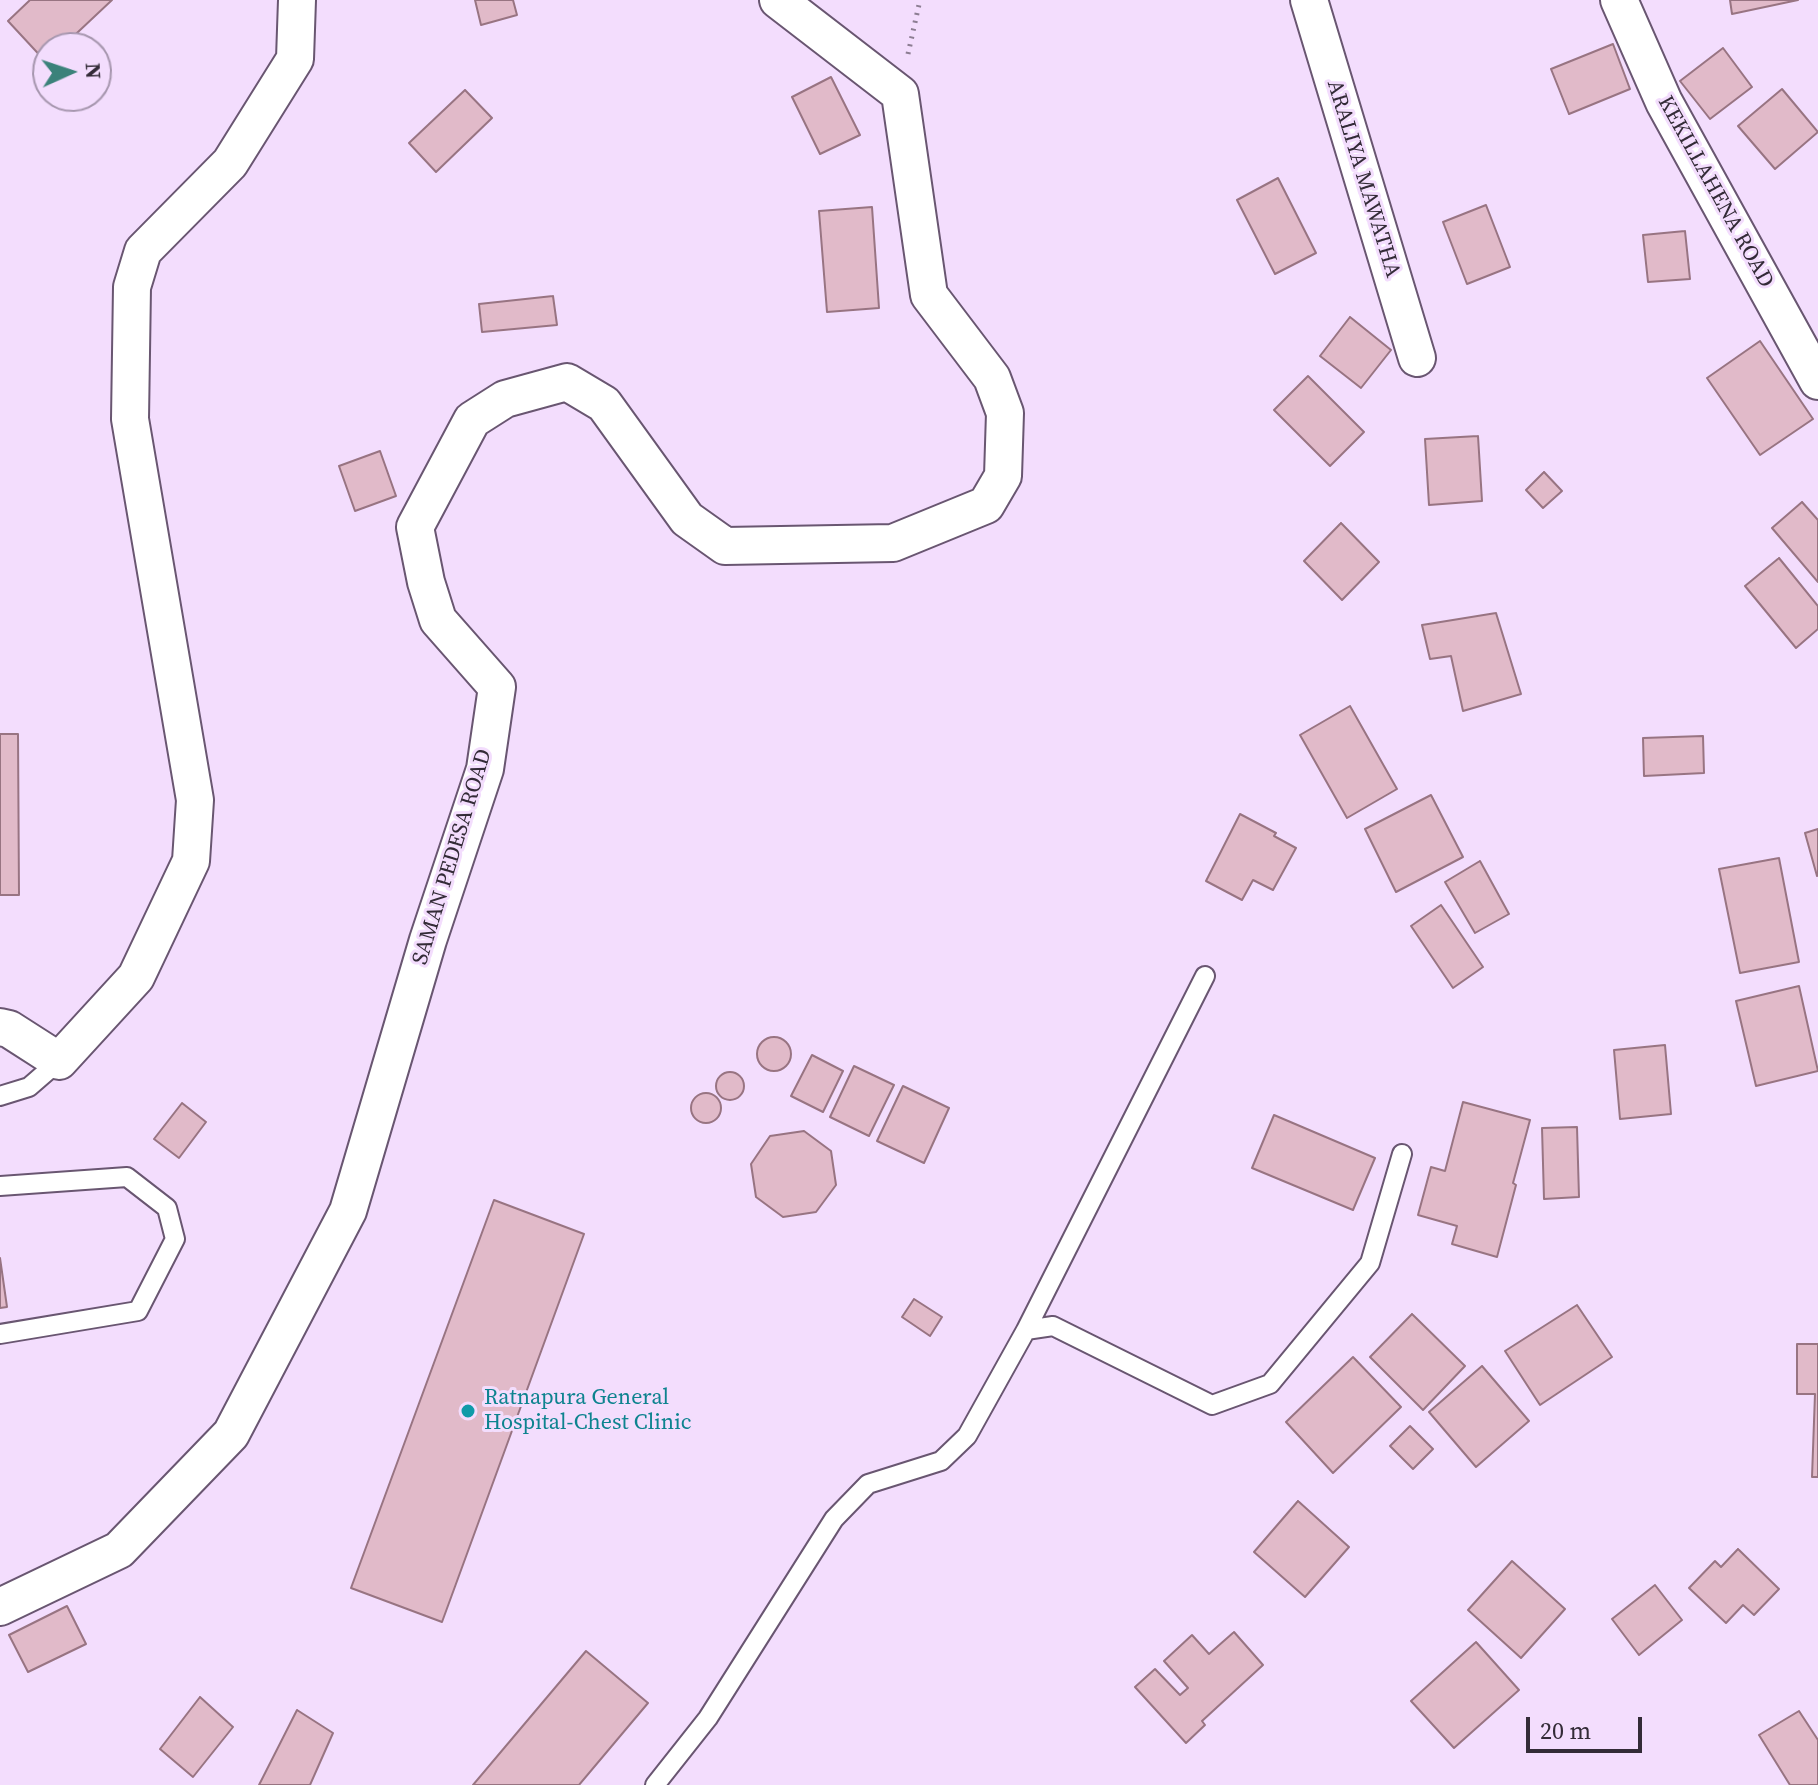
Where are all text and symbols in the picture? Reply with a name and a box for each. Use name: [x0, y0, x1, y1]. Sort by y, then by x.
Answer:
north arrow: [32, 32, 112, 112]
text: N: [79, 62, 109, 80]
street label: ARALIYA MAWATHA: [1320, 77, 1406, 281]
street label: KEKILLAHENA ROAD: [1651, 92, 1779, 292]
street label: SAMAN PEDESA ROAD: [408, 746, 498, 968]
place label: Ratnapura General Hospital-Chest Clinic: [484, 1385, 691, 1436]
marker: Ratnapura General Hospital-Chest Clinic: [459, 1402, 477, 1420]
scale bar: [1530, 1701, 1646, 1751]
text: 20 m: [1540, 1714, 1591, 1747]

